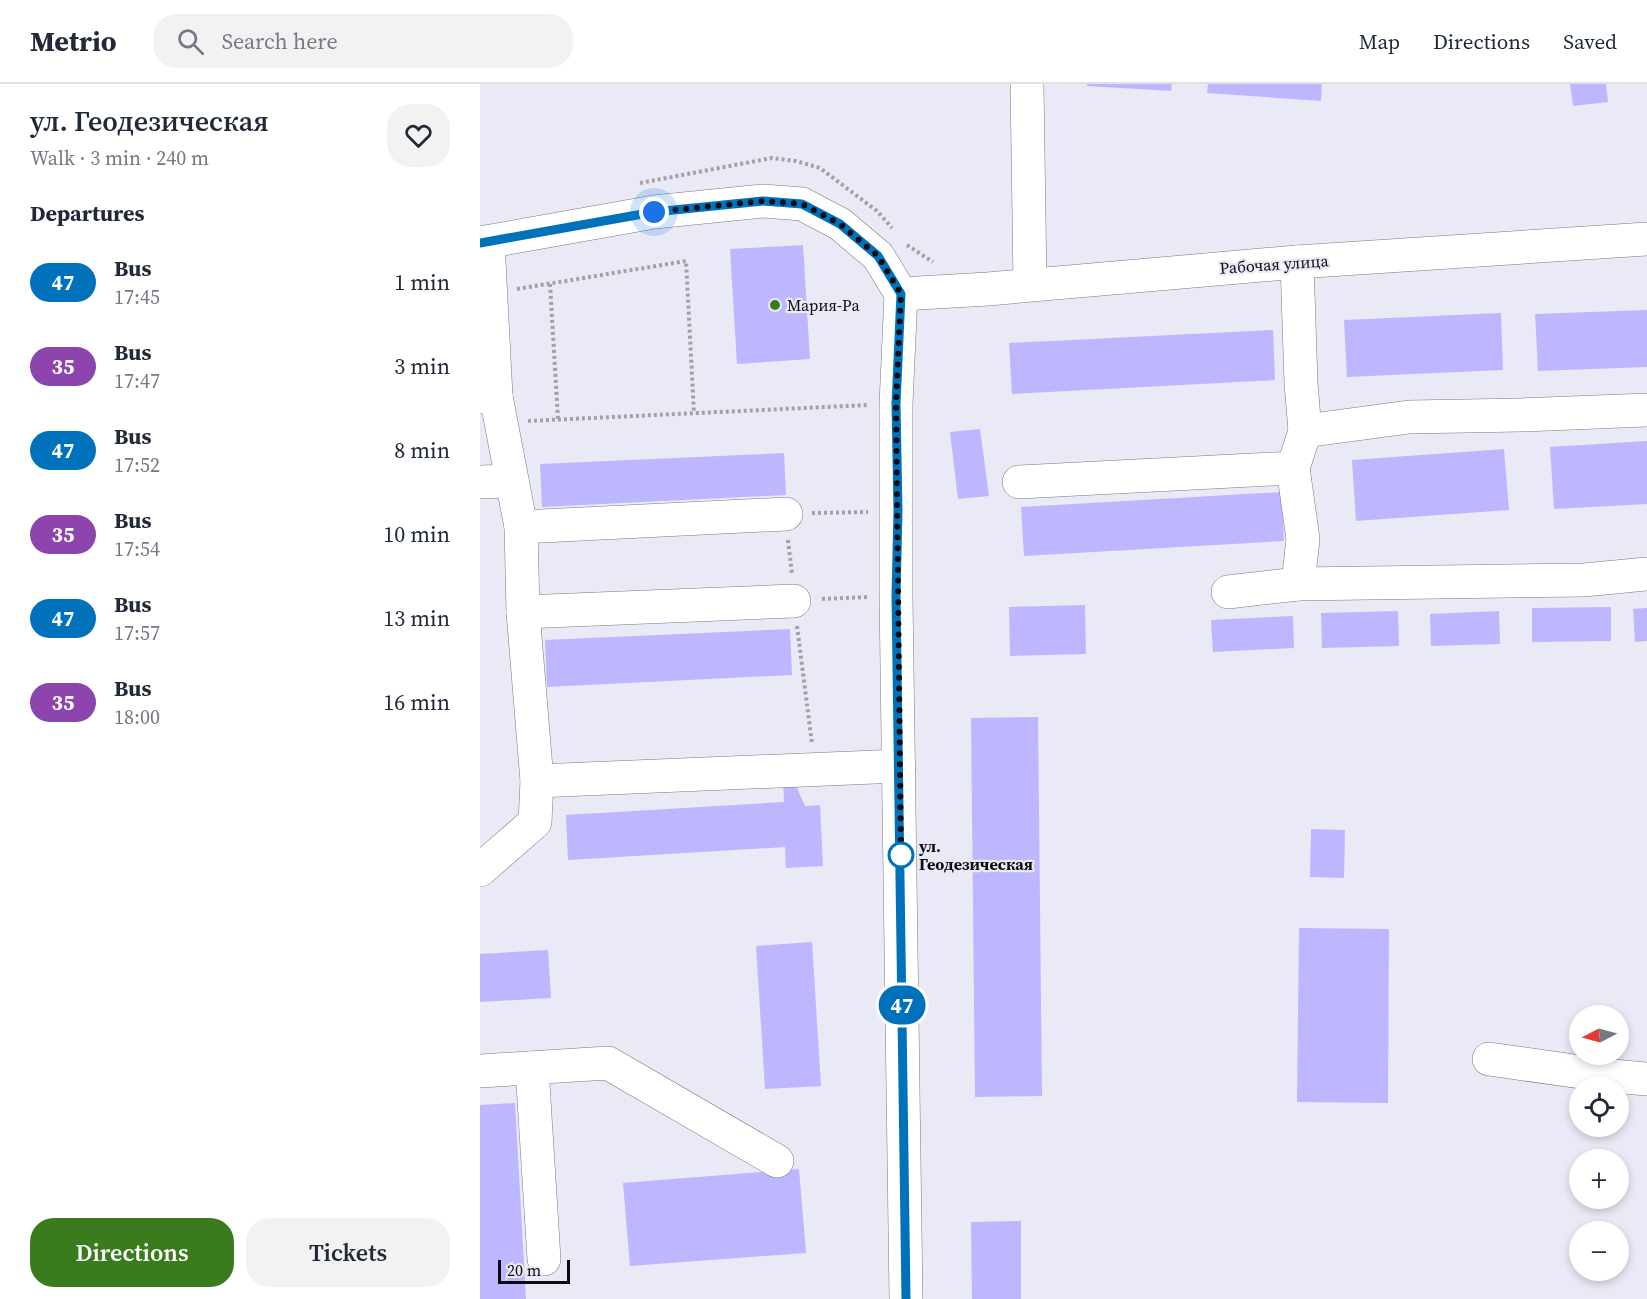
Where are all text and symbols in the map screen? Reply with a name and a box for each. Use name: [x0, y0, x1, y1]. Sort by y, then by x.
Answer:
search box: [153, 14, 573, 68]
text: Metrio: [30, 22, 117, 60]
icon: search: [174, 25, 207, 58]
text: Search here: [222, 26, 338, 56]
text: Map: [1359, 27, 1400, 56]
text: Directions: [1433, 27, 1530, 56]
text: Saved: [1563, 27, 1617, 56]
text: ул. Геодезическая: [30, 102, 269, 140]
button: heart: [387, 104, 450, 167]
text: Walk · 3 min · 240 m: [30, 144, 209, 172]
your location: [639, 197, 669, 227]
text: Departures: [30, 198, 144, 228]
street label: Рабочая улица: [1219, 249, 1330, 279]
text: Bus: [114, 253, 151, 283]
text: 1 min: [394, 267, 450, 297]
text: 47: [52, 268, 74, 297]
text: 17:45: [114, 283, 160, 311]
place label: Мария-Ра: [787, 294, 861, 316]
marker: Мария-Ра: [768, 298, 782, 312]
text: Bus: [114, 337, 151, 367]
text: 3 min: [394, 351, 450, 381]
text: 35: [52, 352, 74, 381]
text: 17:47: [114, 367, 160, 395]
text: Bus: [114, 421, 151, 451]
text: 8 min: [394, 435, 450, 465]
text: 47: [52, 436, 74, 465]
text: 17:52: [114, 451, 160, 479]
text: Bus: [114, 505, 151, 535]
text: 10 min: [383, 519, 450, 549]
text: 35: [52, 520, 74, 549]
text: 17:54: [114, 535, 160, 563]
text: Bus: [114, 589, 151, 619]
text: 13 min: [383, 603, 450, 633]
text: 47: [52, 604, 74, 633]
text: 17:57: [114, 619, 160, 647]
text: Bus: [114, 673, 151, 703]
text: 16 min: [383, 687, 450, 717]
text: 35: [52, 688, 74, 717]
text: 18:00: [114, 703, 160, 731]
place label: ул. Геодезическая: [918, 835, 1033, 875]
marker: ул. Геодезическая: [888, 842, 914, 868]
line badge: 47: [875, 986, 929, 1024]
text: 47: [891, 991, 913, 1020]
north arrow: [1569, 1005, 1629, 1065]
map controls: [1569, 1005, 1629, 1281]
button: locate: [1569, 1077, 1629, 1137]
button: +: [1569, 1149, 1629, 1209]
button: Directions: [30, 1218, 234, 1287]
button: Tickets: [246, 1218, 450, 1287]
button: −: [1569, 1221, 1629, 1281]
scale bar: [498, 1257, 570, 1284]
text: 20 m: [507, 1259, 541, 1281]

